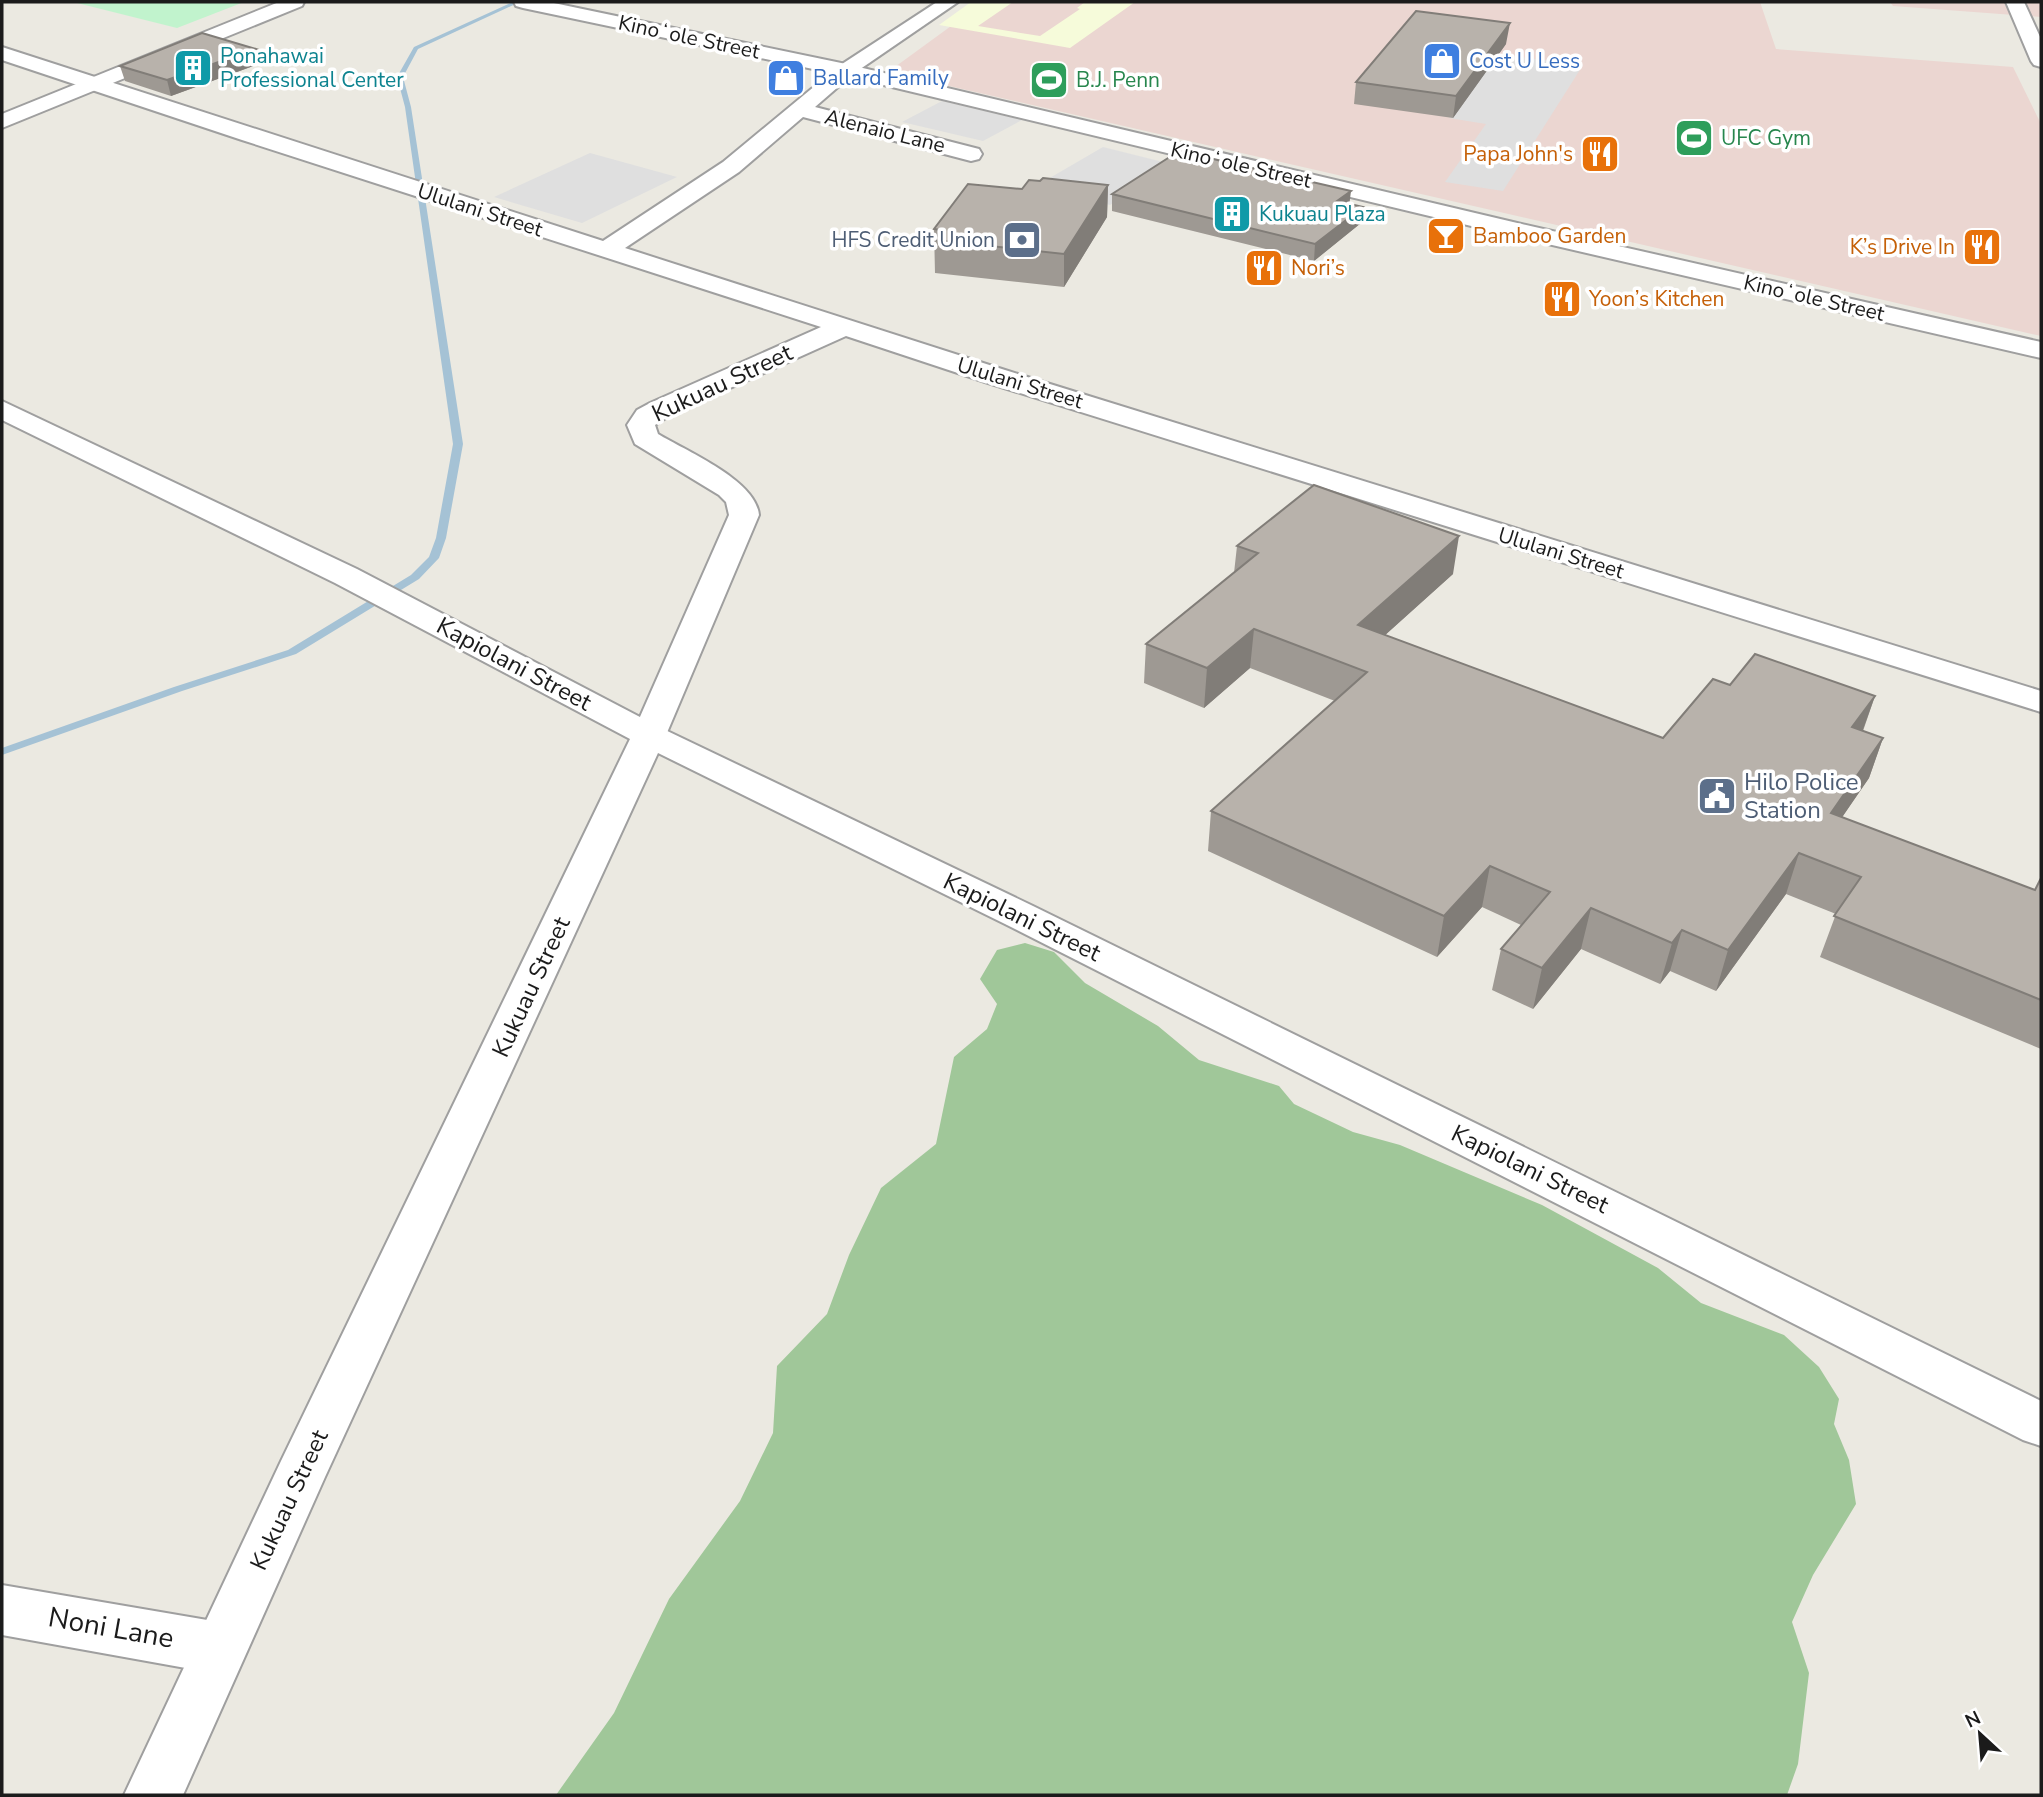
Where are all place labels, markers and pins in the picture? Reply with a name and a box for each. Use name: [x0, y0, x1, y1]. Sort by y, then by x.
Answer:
shop icon: Cost U Less: [1421, 40, 1463, 82]
place label: Ponahawai Professional Center: [220, 42, 404, 94]
building icon: Ponahawai Professional Center: [172, 47, 214, 89]
place label: Cost U Less: [1469, 47, 1580, 75]
shop icon: Ballard Family: [765, 57, 807, 99]
sports icon: B.J. Penn: [1028, 59, 1070, 101]
place label: Ballard Family: [813, 64, 949, 92]
place label: B.J. Penn: [1076, 66, 1160, 94]
sports icon: UFC Gym: [1673, 117, 1715, 159]
place label: UFC Gym: [1721, 124, 1811, 152]
restaurant icon: Papa John's: [1579, 133, 1621, 175]
place label: Papa John's: [1463, 140, 1573, 168]
building icon: Kukuau Plaza: [1211, 193, 1253, 235]
place label: Kukuau Plaza: [1259, 200, 1386, 228]
bar icon: Bamboo Garden: [1425, 215, 1467, 257]
bank icon: HFS Credit Union: [1001, 219, 1043, 261]
place label: Bamboo Garden: [1473, 222, 1626, 250]
place label: HFS Credit Union: [831, 226, 995, 254]
restaurant icon: K’s Drive In: [1961, 226, 2003, 268]
place label: K’s Drive In: [1850, 233, 1955, 261]
restaurant icon: Nori’s: [1243, 247, 1285, 289]
place label: Nori’s: [1291, 254, 1345, 282]
restaurant icon: Yoon’s Kitchen: [1541, 278, 1583, 320]
place label: Yoon’s Kitchen: [1588, 285, 1724, 313]
place label: Hilo Police Station: [1744, 766, 1859, 826]
public building icon: Hilo Police Station: [1696, 775, 1738, 817]

